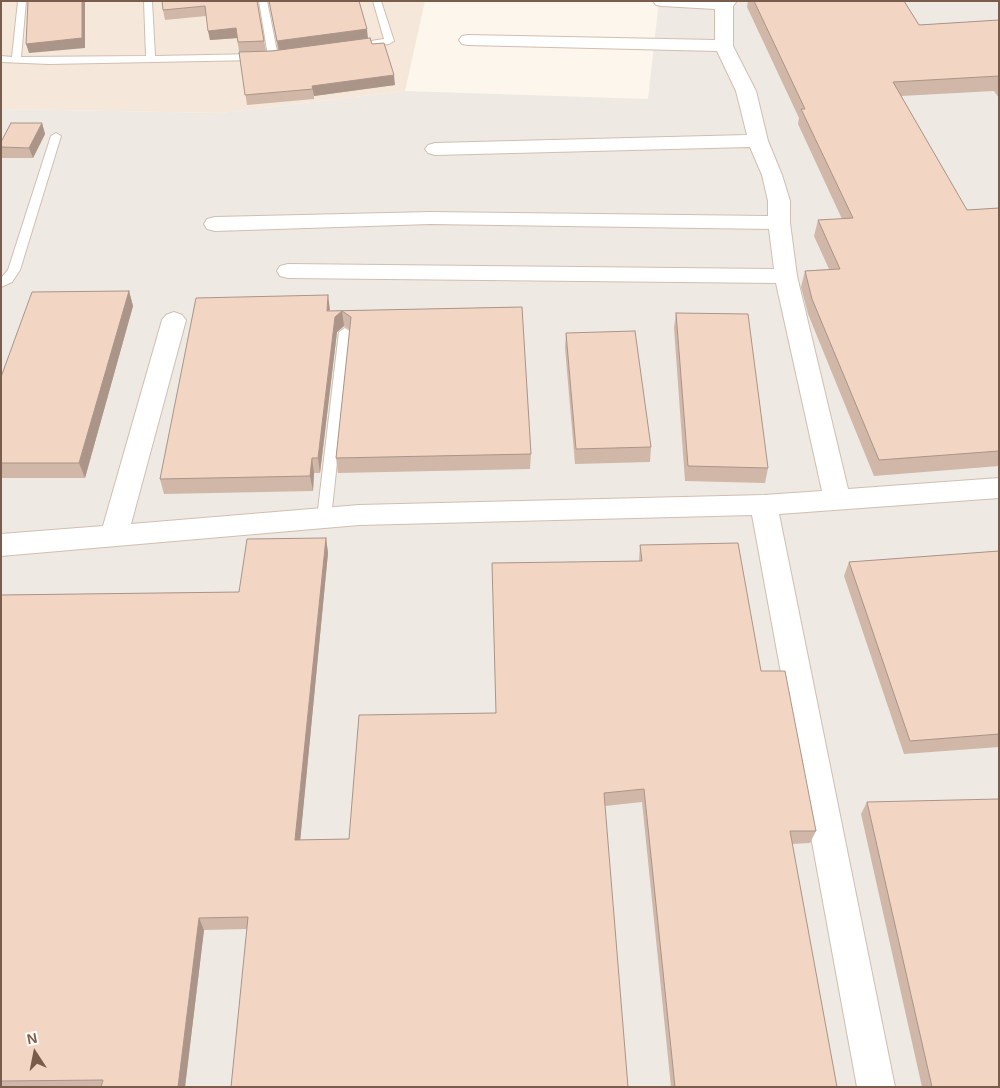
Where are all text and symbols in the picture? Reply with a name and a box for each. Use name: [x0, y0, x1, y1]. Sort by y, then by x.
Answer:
north arrow: [10, 1028, 60, 1078]
text: N: [26, 1029, 39, 1047]

